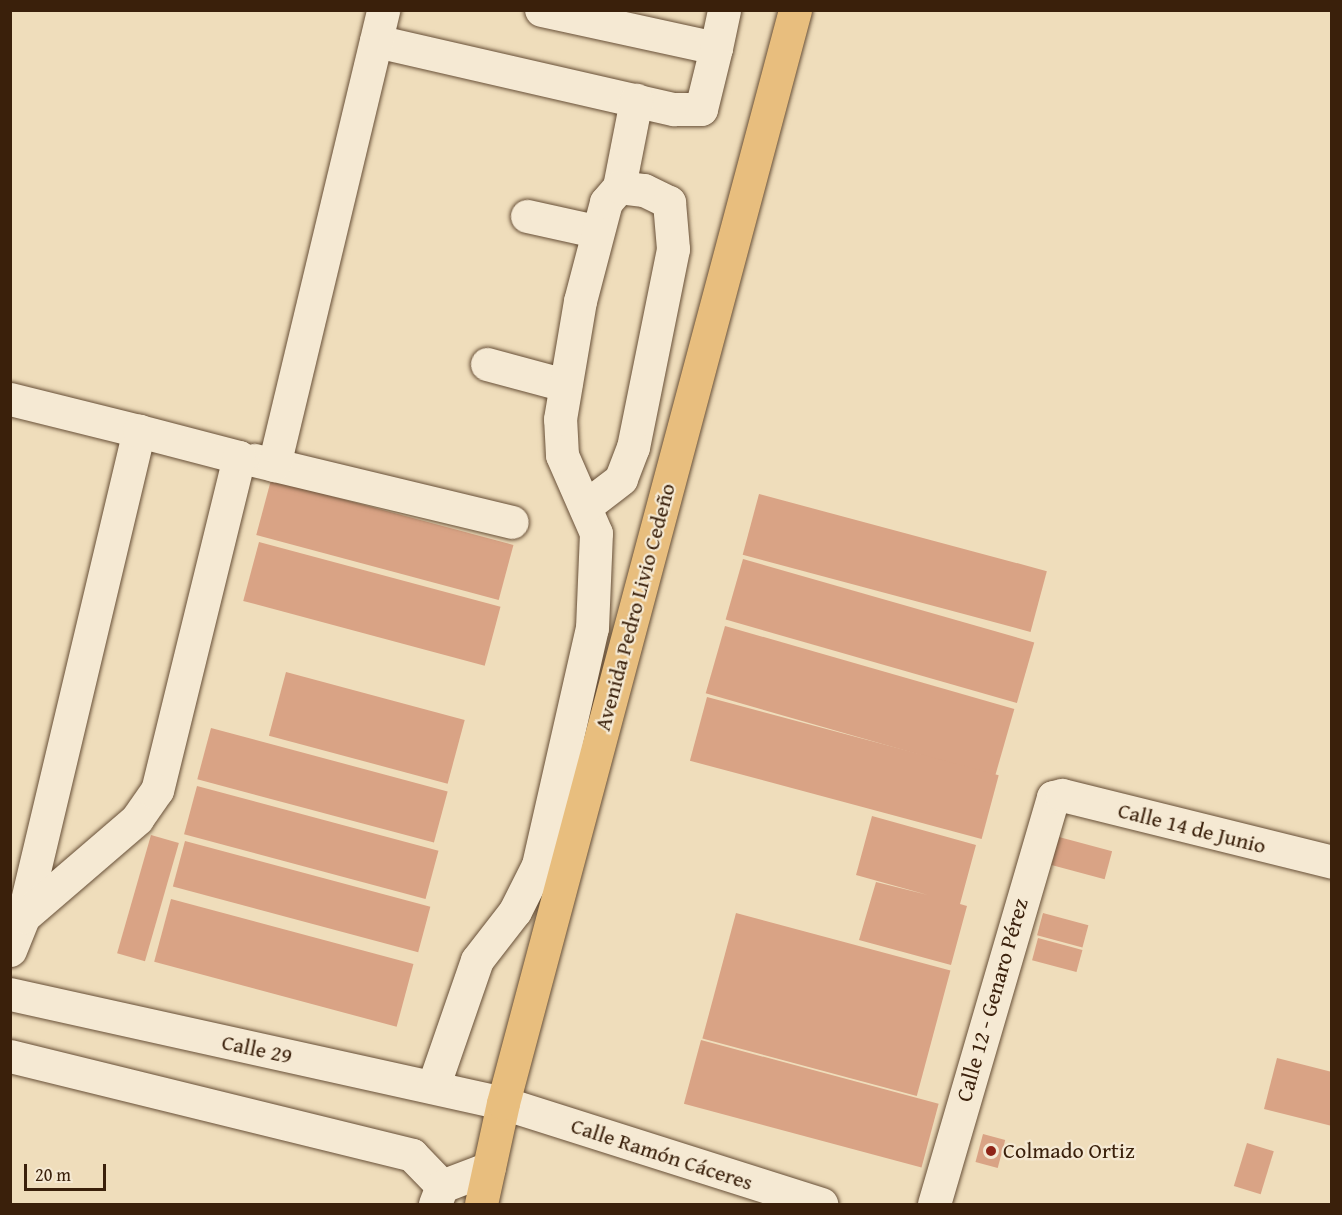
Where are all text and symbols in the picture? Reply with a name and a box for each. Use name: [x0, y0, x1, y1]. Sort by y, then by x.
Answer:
street label: Avenida Pedro Livio Cedeño: [589, 480, 681, 734]
street label: Calle 14 de Junio: [1115, 797, 1269, 859]
street label: Calle 12 - Genaro Pérez: [950, 895, 1034, 1105]
street label: Calle 29: [220, 1029, 294, 1069]
street label: Calle Ramón Cáceres: [568, 1112, 756, 1196]
place label: Colmado Ortiz: [1003, 1138, 1135, 1164]
marker: Colmado Ortiz: [984, 1144, 998, 1158]
scale bar: [27, 1152, 110, 1190]
text: 20 m: [35, 1161, 71, 1188]

